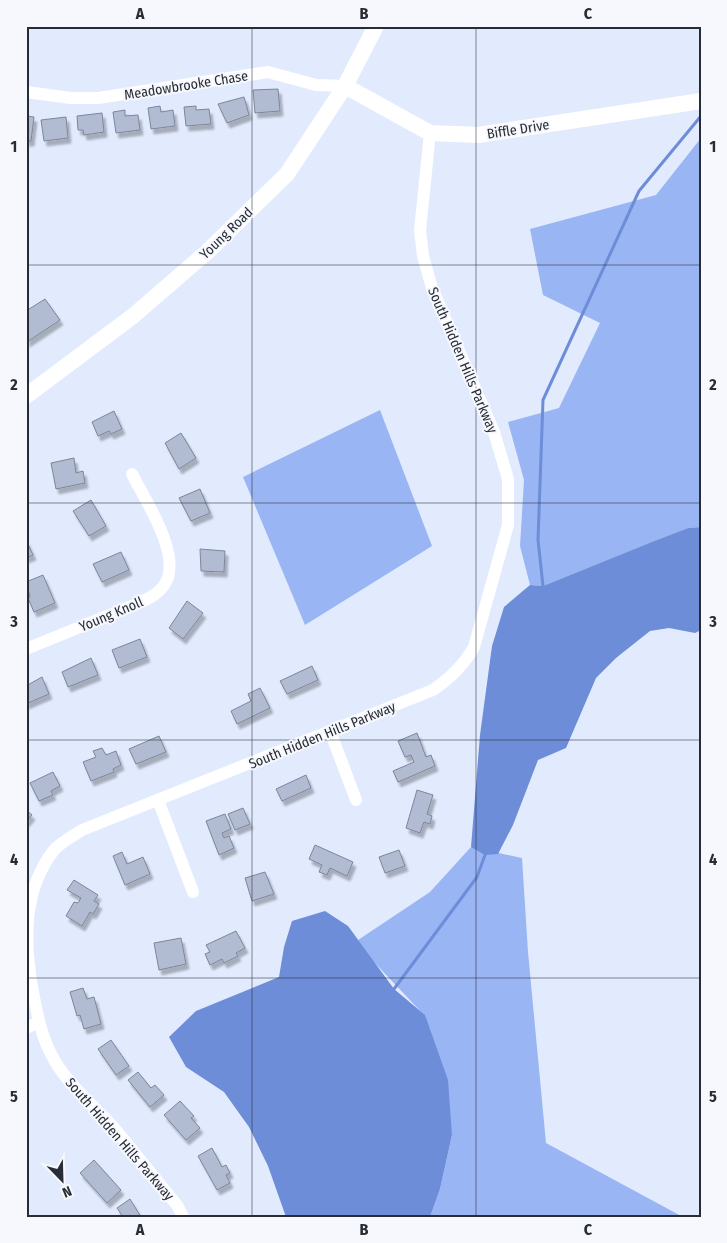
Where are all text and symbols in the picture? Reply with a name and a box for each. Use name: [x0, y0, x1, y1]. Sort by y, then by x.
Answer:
text: A: [135, 4, 145, 23]
text: B: [360, 4, 369, 23]
text: C: [584, 4, 593, 23]
street label: Meadowbrooke Chase: [123, 67, 249, 104]
street label: Biffle Drive: [486, 116, 551, 143]
text: 1: [11, 137, 17, 156]
text: 1: [710, 137, 716, 156]
street label: Young Road: [196, 204, 256, 263]
street label: South Hidden Hills Parkway: [424, 285, 501, 436]
text: 2: [9, 375, 18, 394]
text: 2: [708, 375, 717, 394]
street label: Young Knoll: [77, 593, 146, 635]
text: 3: [9, 612, 18, 631]
text: 3: [708, 612, 717, 631]
street label: South Hidden Hills Parkway: [246, 698, 399, 773]
text: 4: [10, 850, 18, 869]
text: 4: [709, 850, 717, 869]
street label: South Hidden Hills Parkway: [62, 1075, 178, 1205]
text: 5: [10, 1087, 18, 1106]
text: 5: [709, 1087, 717, 1106]
north arrow: [38, 1156, 88, 1206]
text: N: [60, 1182, 74, 1201]
text: A: [135, 1220, 145, 1239]
text: B: [360, 1220, 369, 1239]
text: C: [584, 1220, 593, 1239]

